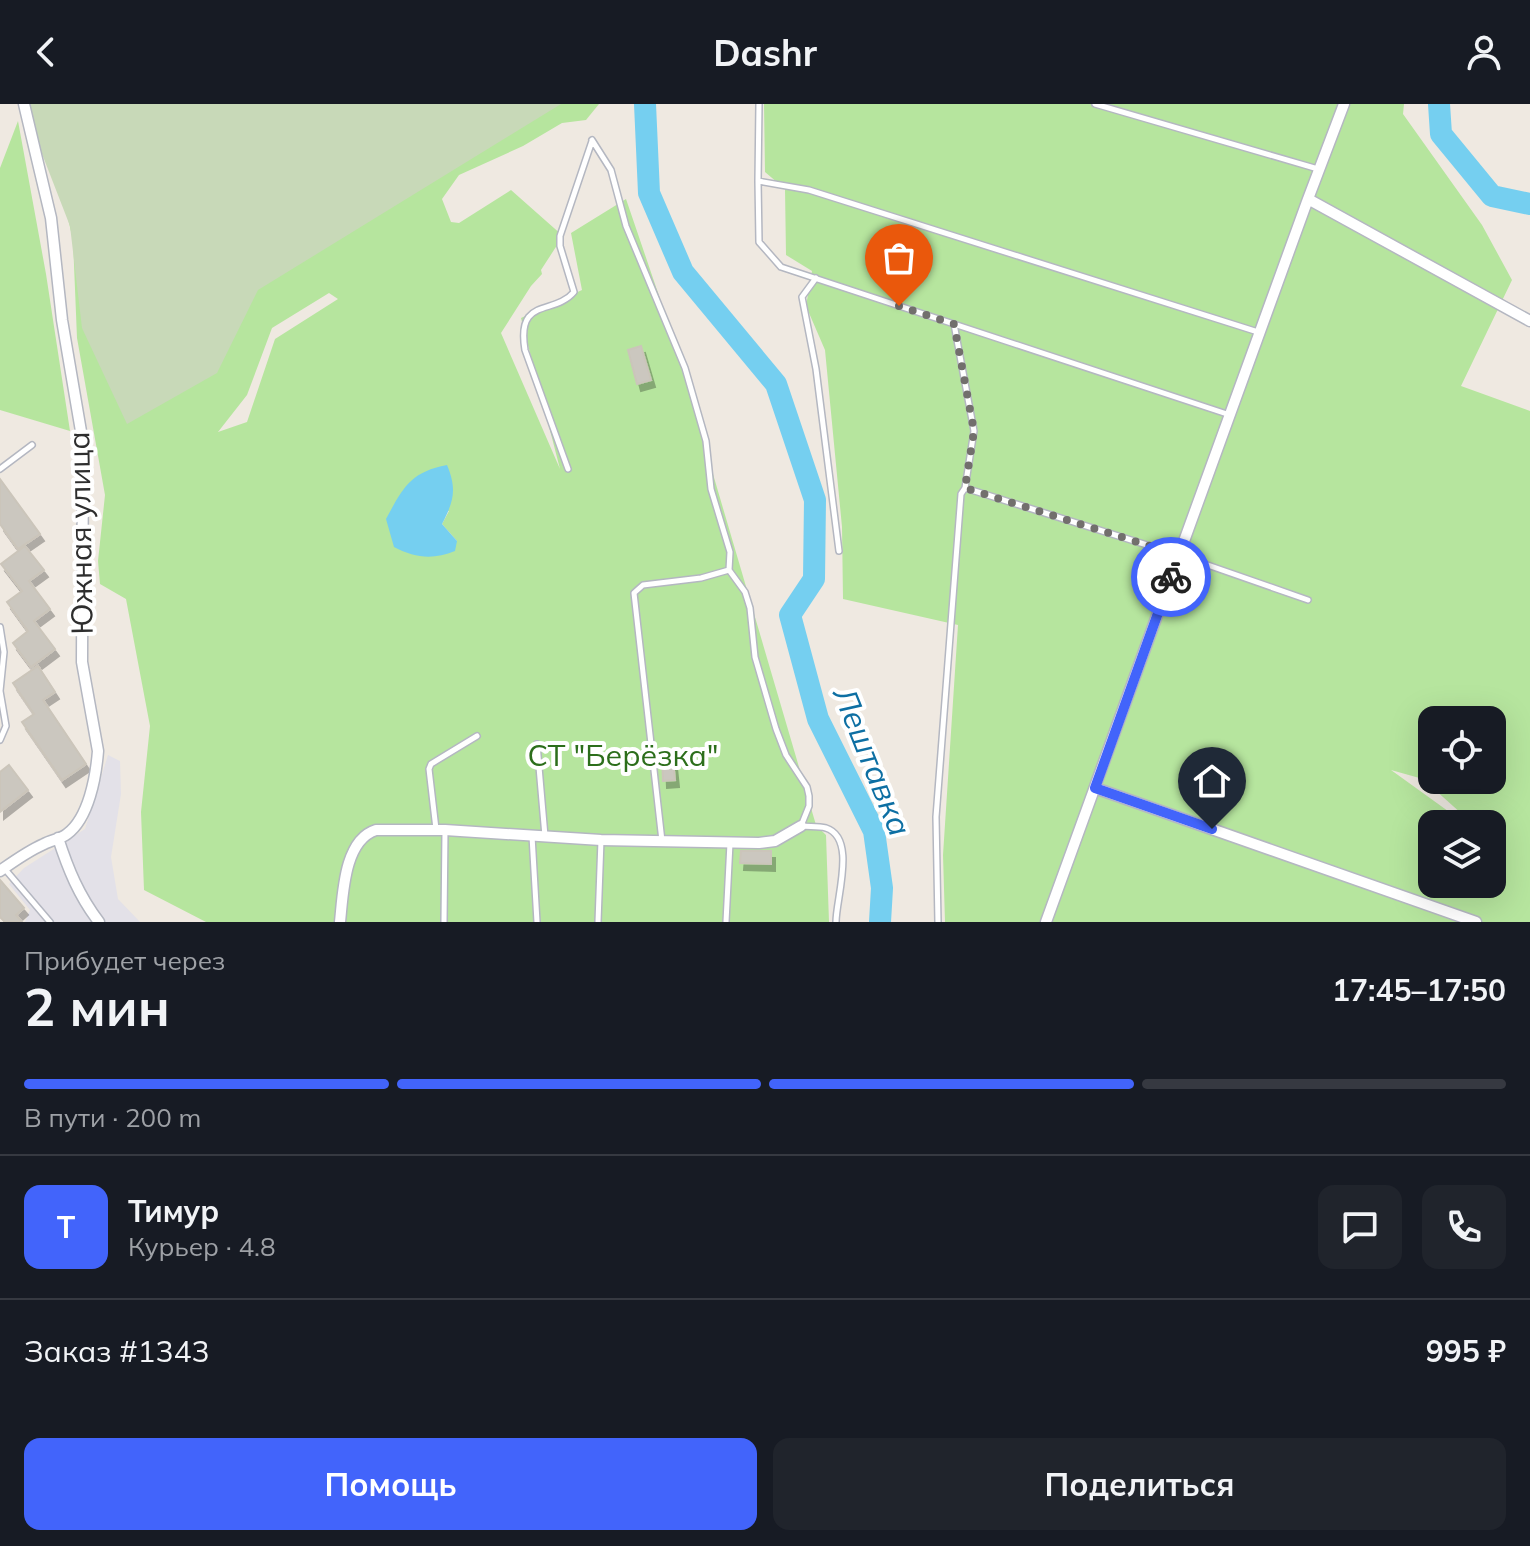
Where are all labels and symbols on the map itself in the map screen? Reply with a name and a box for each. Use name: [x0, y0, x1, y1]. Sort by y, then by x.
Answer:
pin: [865, 224, 933, 306]
street label: Южная улица: [59, 431, 101, 635]
courier: [1131, 537, 1211, 617]
water label: Лештавка: [825, 680, 921, 841]
park label: СТ "Берёзка": [527, 736, 719, 774]
pin: [1178, 747, 1246, 829]

